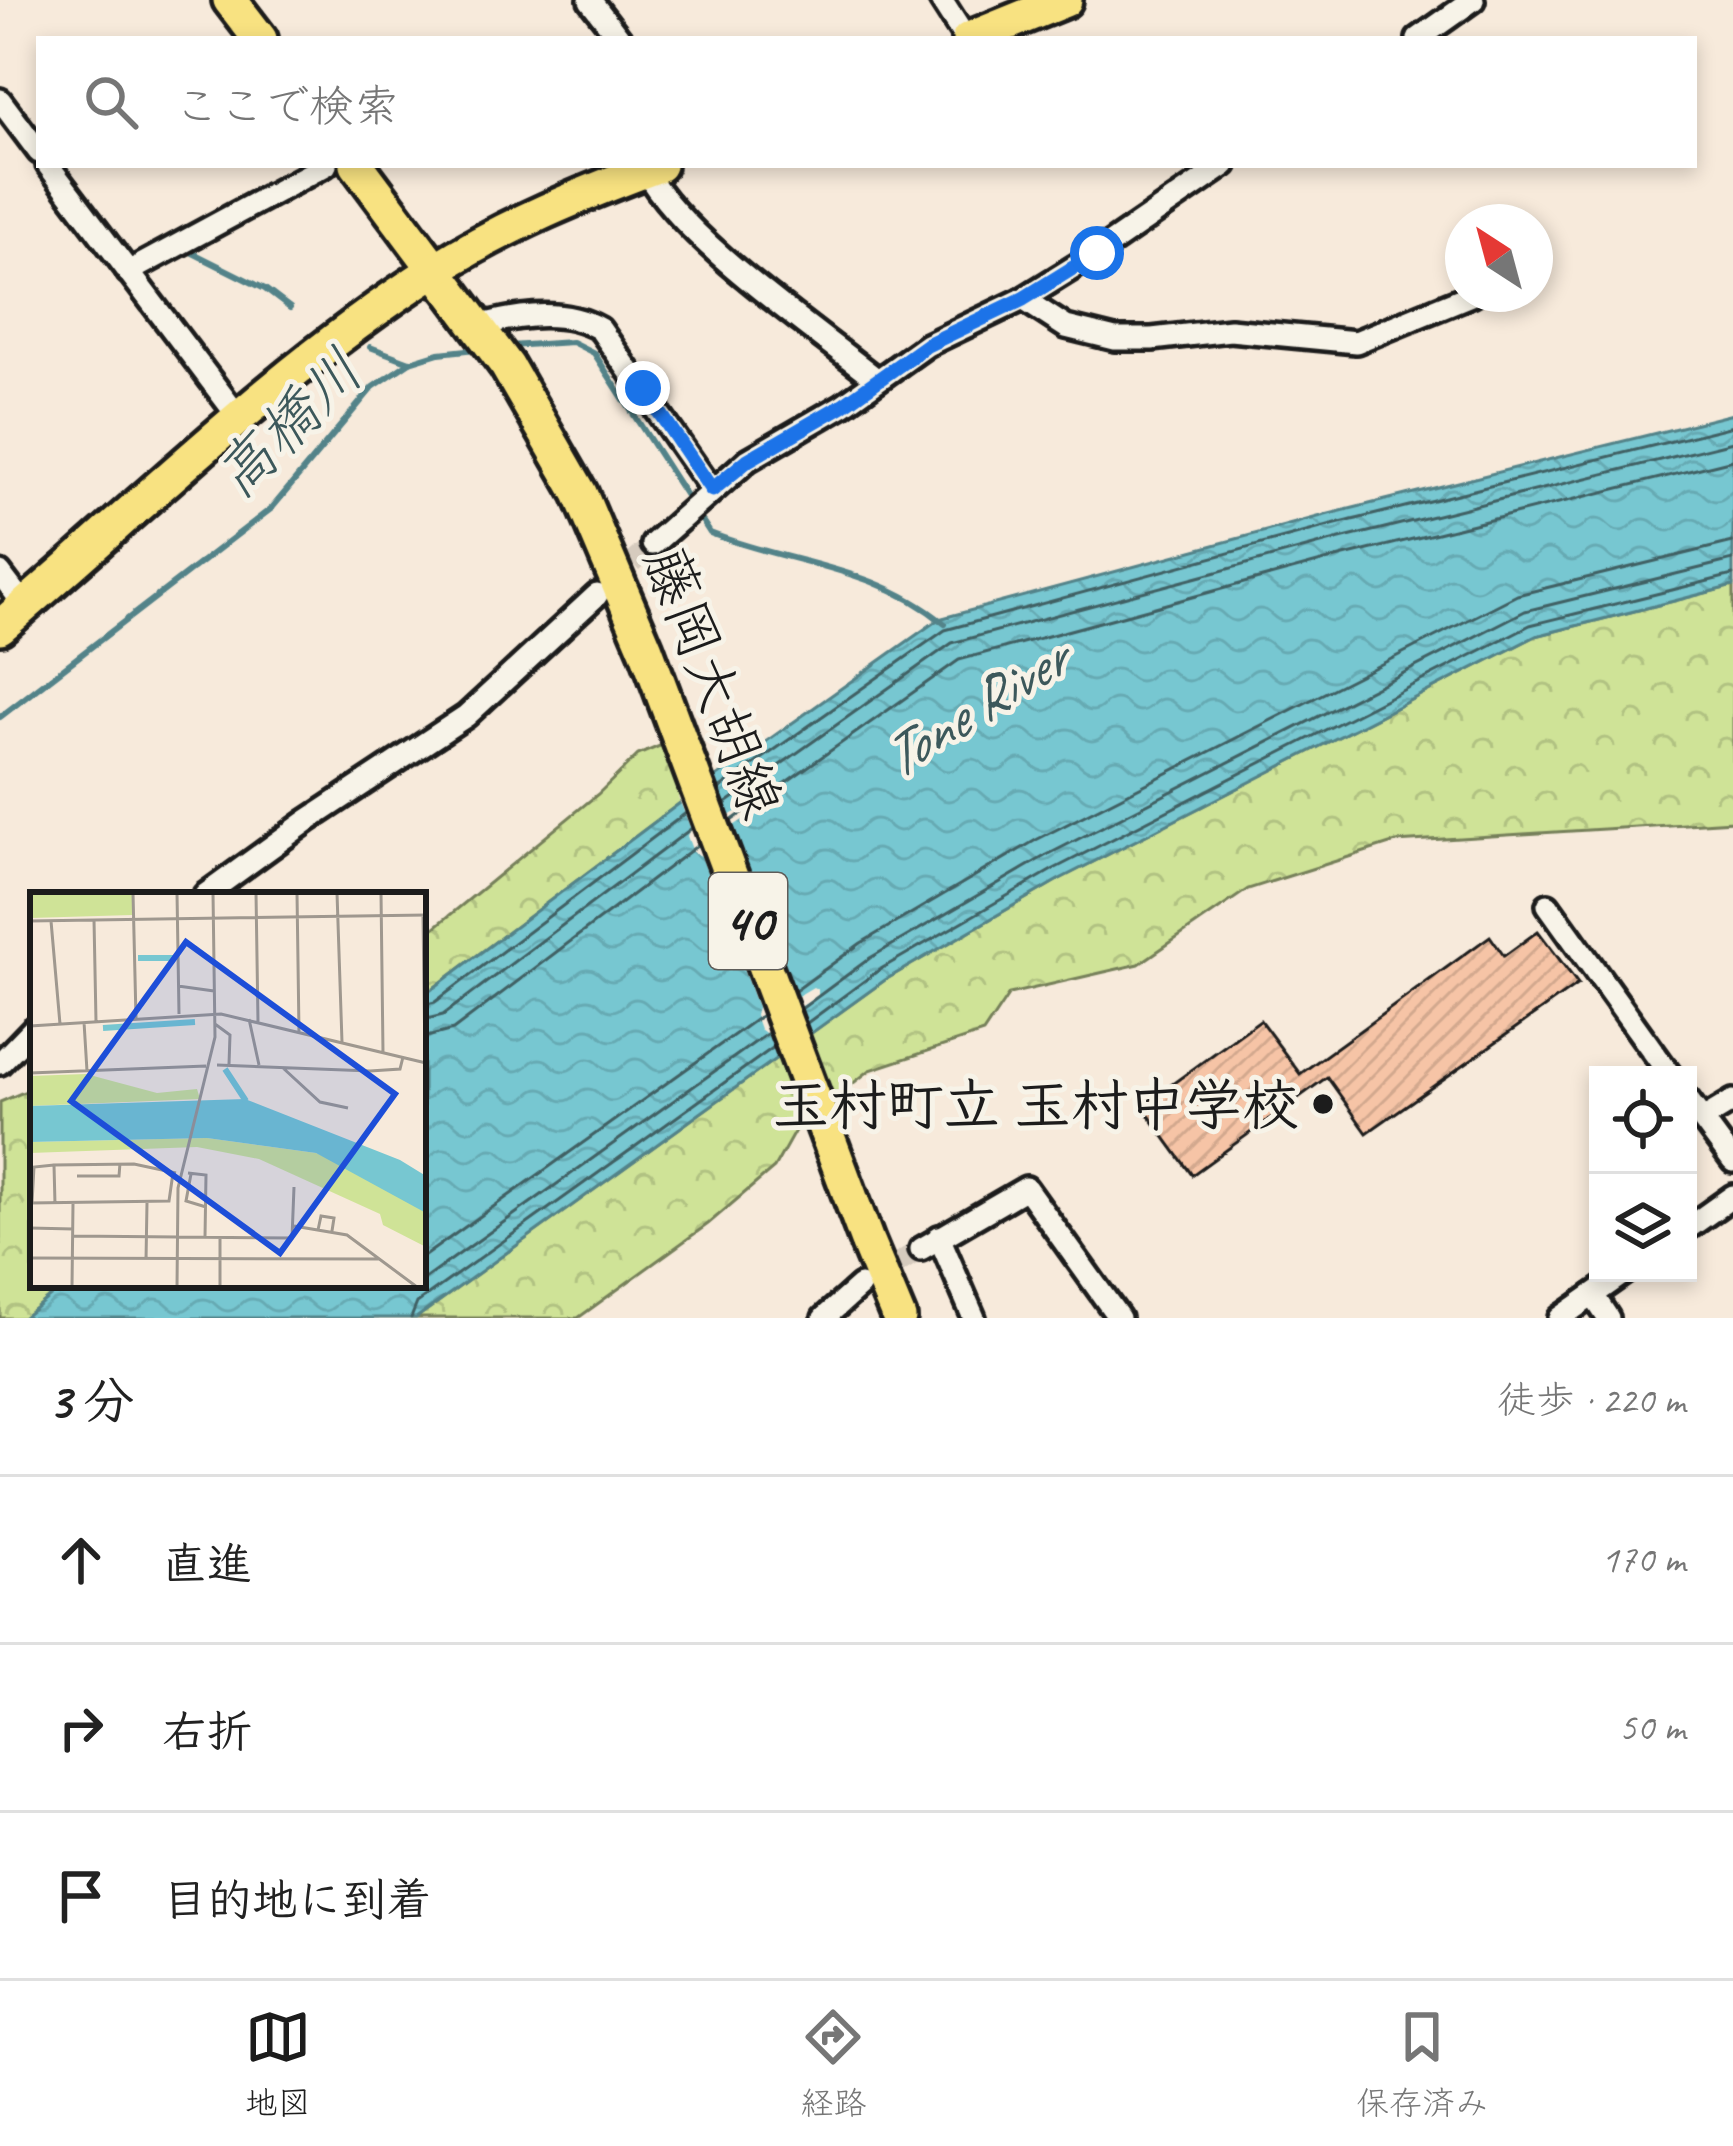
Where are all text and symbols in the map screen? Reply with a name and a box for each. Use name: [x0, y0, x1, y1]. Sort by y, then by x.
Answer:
search box: [36, 36, 1697, 168]
icon: search: [78, 69, 144, 135]
text: ここで検索: [174, 78, 399, 135]
north arrow: [1445, 204, 1553, 312]
route start: [1070, 226, 1124, 280]
water label: 高橋川: [198, 333, 379, 514]
route end: [616, 361, 670, 415]
street label: 藤岡大胡線: [628, 536, 798, 828]
water label: Tone River: [866, 616, 1089, 795]
road number: 40: [709, 873, 787, 969]
inset map: [30, 892, 426, 1288]
map controls: [1589, 1066, 1697, 1282]
button: locate: [1589, 1066, 1697, 1174]
place label: 玉村町立 玉村中学校: [772, 1069, 1299, 1141]
marker: 玉村町立 玉村中学校: [1310, 1091, 1336, 1117]
button: layers: [1589, 1174, 1697, 1282]
text: 3 分: [48, 1369, 134, 1433]
text: 徒歩 · 220 m: [1497, 1376, 1685, 1425]
icon: ahead: [48, 1527, 114, 1593]
text: 170 m: [1601, 1535, 1685, 1584]
text: 直進: [162, 1536, 252, 1593]
icon: right: [48, 1695, 114, 1761]
text: 50 m: [1619, 1703, 1685, 1752]
text: 右折: [162, 1704, 252, 1761]
icon: arrive: [48, 1863, 114, 1929]
text: 目的地に到着: [162, 1872, 432, 1929]
tab: 地図: [245, 2004, 311, 2124]
tab: 経路: [800, 2004, 866, 2124]
tab: 保存済み: [1356, 2004, 1488, 2124]

